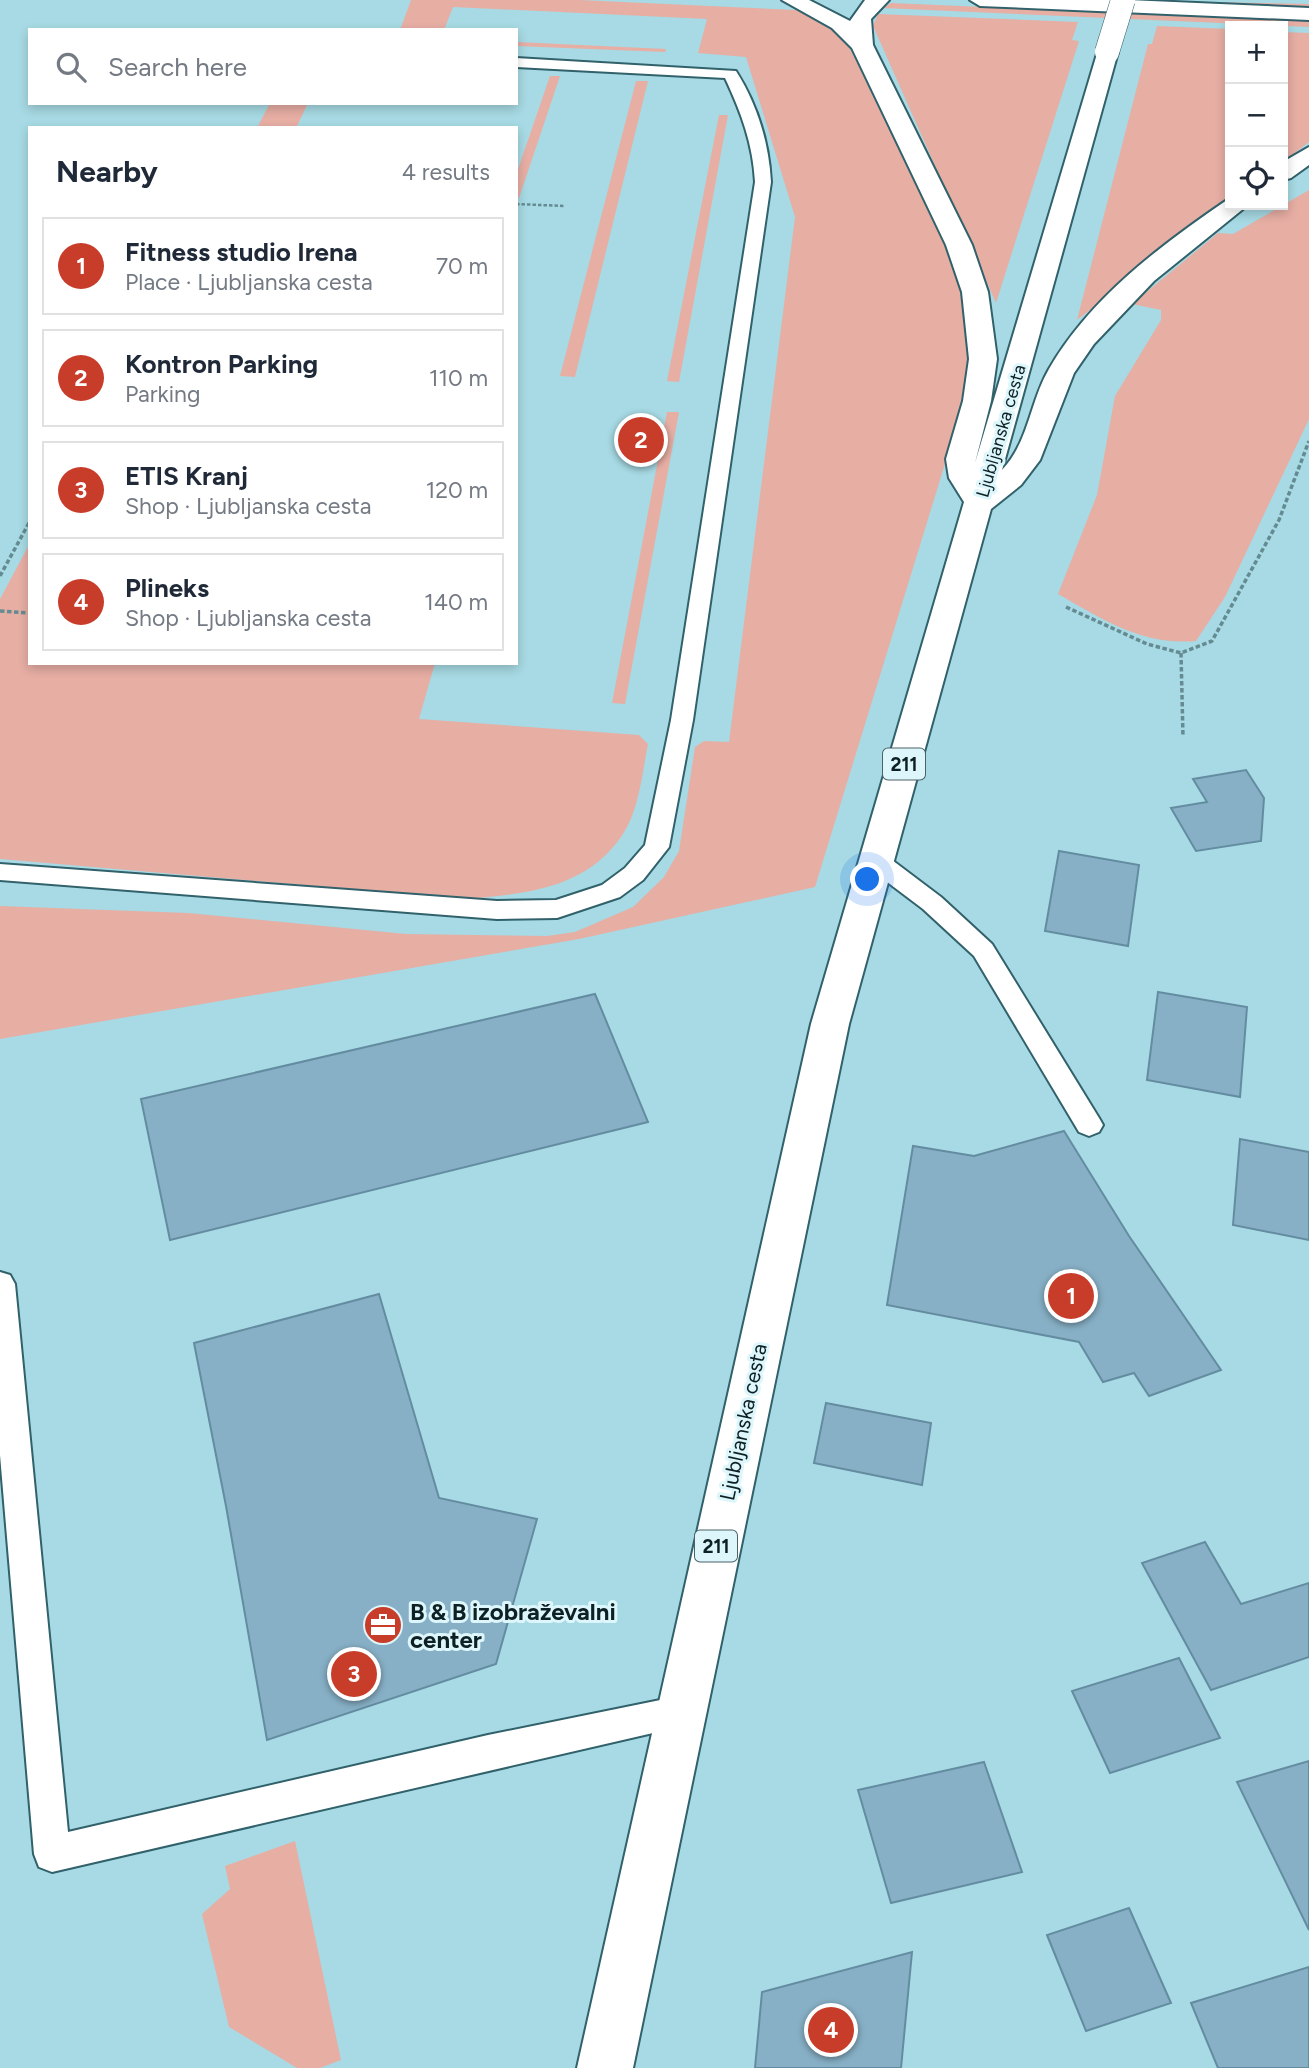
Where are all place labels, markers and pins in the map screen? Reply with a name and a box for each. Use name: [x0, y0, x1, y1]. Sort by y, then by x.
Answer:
pin: 2: [618, 414, 664, 466]
pin: 1: [1048, 1270, 1094, 1322]
place label: B & B izobraževalni center: [410, 1597, 616, 1654]
office icon: B & B izobraževalni center: [362, 1604, 404, 1646]
pin: 3: [331, 1648, 377, 1700]
pin: 4: [808, 2004, 854, 2056]

